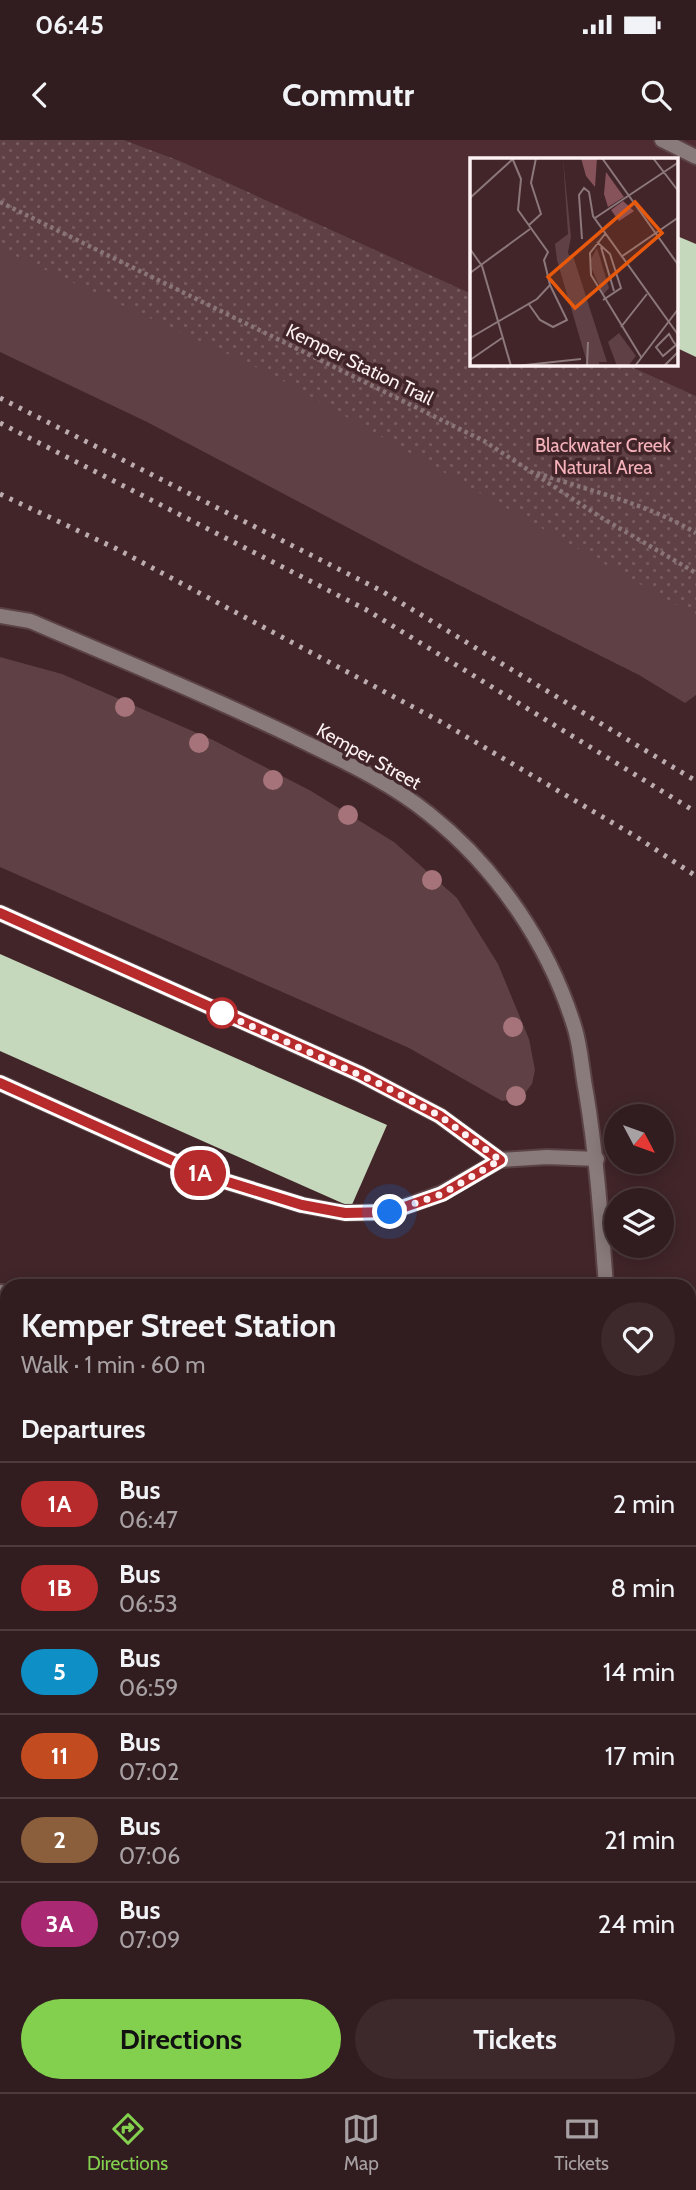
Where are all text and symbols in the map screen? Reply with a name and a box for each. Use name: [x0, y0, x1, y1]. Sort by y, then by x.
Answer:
text: 06:45: [35, 9, 104, 41]
text: Commutr: [282, 75, 414, 114]
icon: back: [21, 76, 59, 114]
icon: search: [637, 76, 675, 114]
inset map: [470, 158, 678, 366]
street label: Kemper Station Trail: [282, 319, 438, 410]
park label: Blackwater Creek Natural Area: [535, 434, 672, 479]
street label: Kemper Street: [312, 718, 426, 795]
unlabelled marker: [207, 998, 237, 1028]
north arrow: [604, 1104, 674, 1174]
map controls: [604, 1104, 674, 1258]
line badge: 1A: [168, 1150, 232, 1196]
text: 1A: [188, 1158, 212, 1187]
button: layers: [604, 1188, 674, 1258]
your location: [372, 1194, 407, 1229]
button: heart: [601, 1302, 675, 1376]
text: Kemper Street Station: [21, 1305, 336, 1345]
text: Walk · 1 min · 60 m: [21, 1351, 205, 1379]
text: Departures: [21, 1413, 145, 1445]
text: Bus: [119, 1474, 160, 1506]
text: 2 min: [613, 1488, 675, 1520]
text: 1A: [48, 1489, 71, 1518]
text: 06:47: [119, 1506, 178, 1534]
text: Bus: [119, 1558, 160, 1590]
text: 8 min: [611, 1572, 675, 1604]
text: 1B: [48, 1573, 71, 1602]
text: 06:53: [119, 1590, 178, 1618]
text: Bus: [119, 1642, 160, 1674]
text: 14 min: [603, 1656, 675, 1688]
text: 5: [53, 1657, 66, 1686]
text: 06:59: [119, 1674, 178, 1702]
text: Bus: [119, 1726, 160, 1758]
text: 17 min: [605, 1740, 675, 1772]
text: 11: [51, 1741, 68, 1770]
text: 07:02: [119, 1758, 179, 1786]
text: Bus: [119, 1810, 160, 1842]
text: 21 min: [604, 1824, 675, 1856]
text: 2: [53, 1825, 66, 1854]
text: 07:06: [119, 1842, 180, 1870]
text: Bus: [119, 1894, 160, 1926]
text: 24 min: [598, 1908, 675, 1940]
text: 3A: [46, 1909, 73, 1938]
text: 07:09: [119, 1926, 180, 1954]
button: Directions: [21, 1999, 341, 2079]
button: Tickets: [355, 1999, 675, 2079]
tab: Directions: [87, 2110, 168, 2175]
tab: Map: [342, 2110, 380, 2175]
tab: Tickets: [554, 2110, 609, 2175]

